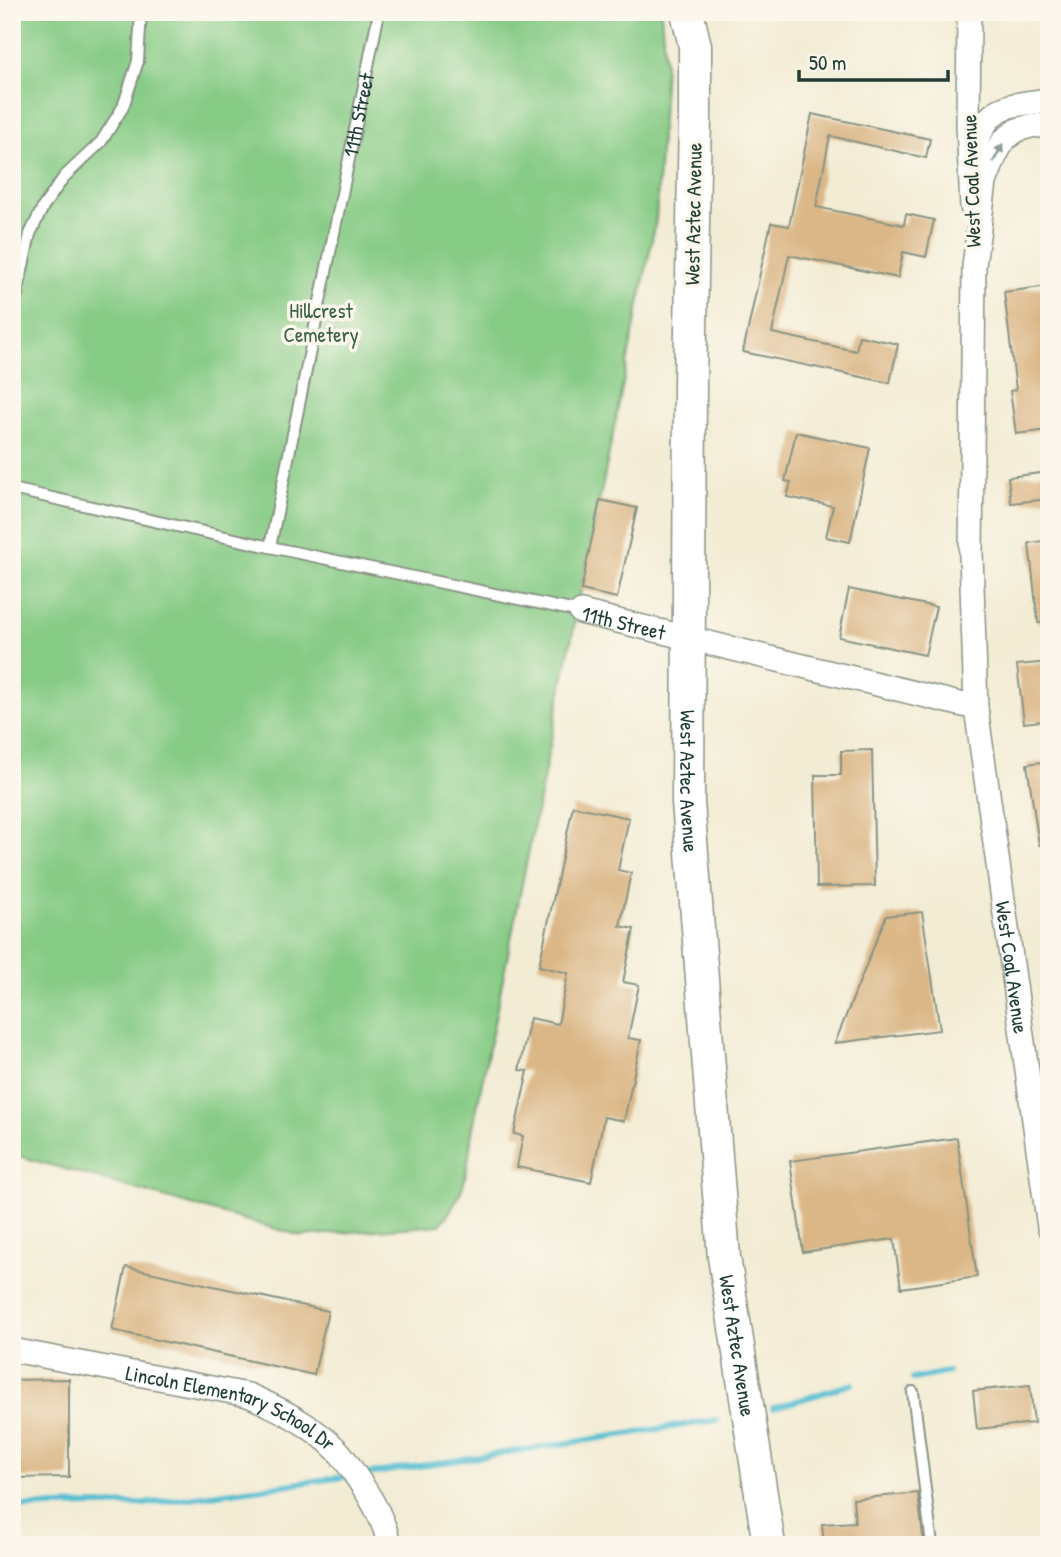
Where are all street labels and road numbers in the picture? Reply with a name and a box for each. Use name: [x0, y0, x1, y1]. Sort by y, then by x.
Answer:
street label: 11th Street: [335, 70, 381, 159]
street label: West Coal Avenue: [954, 114, 988, 248]
street label: West Aztec Avenue: [677, 143, 709, 285]
street label: 11th Street: [579, 598, 669, 647]
street label: West Aztec Avenue: [673, 710, 706, 853]
street label: West Coal Avenue: [989, 899, 1036, 1035]
street label: West Aztec Avenue: [712, 1273, 763, 1418]
street label: Lincoln Elementary School Dr: [124, 1358, 342, 1457]

